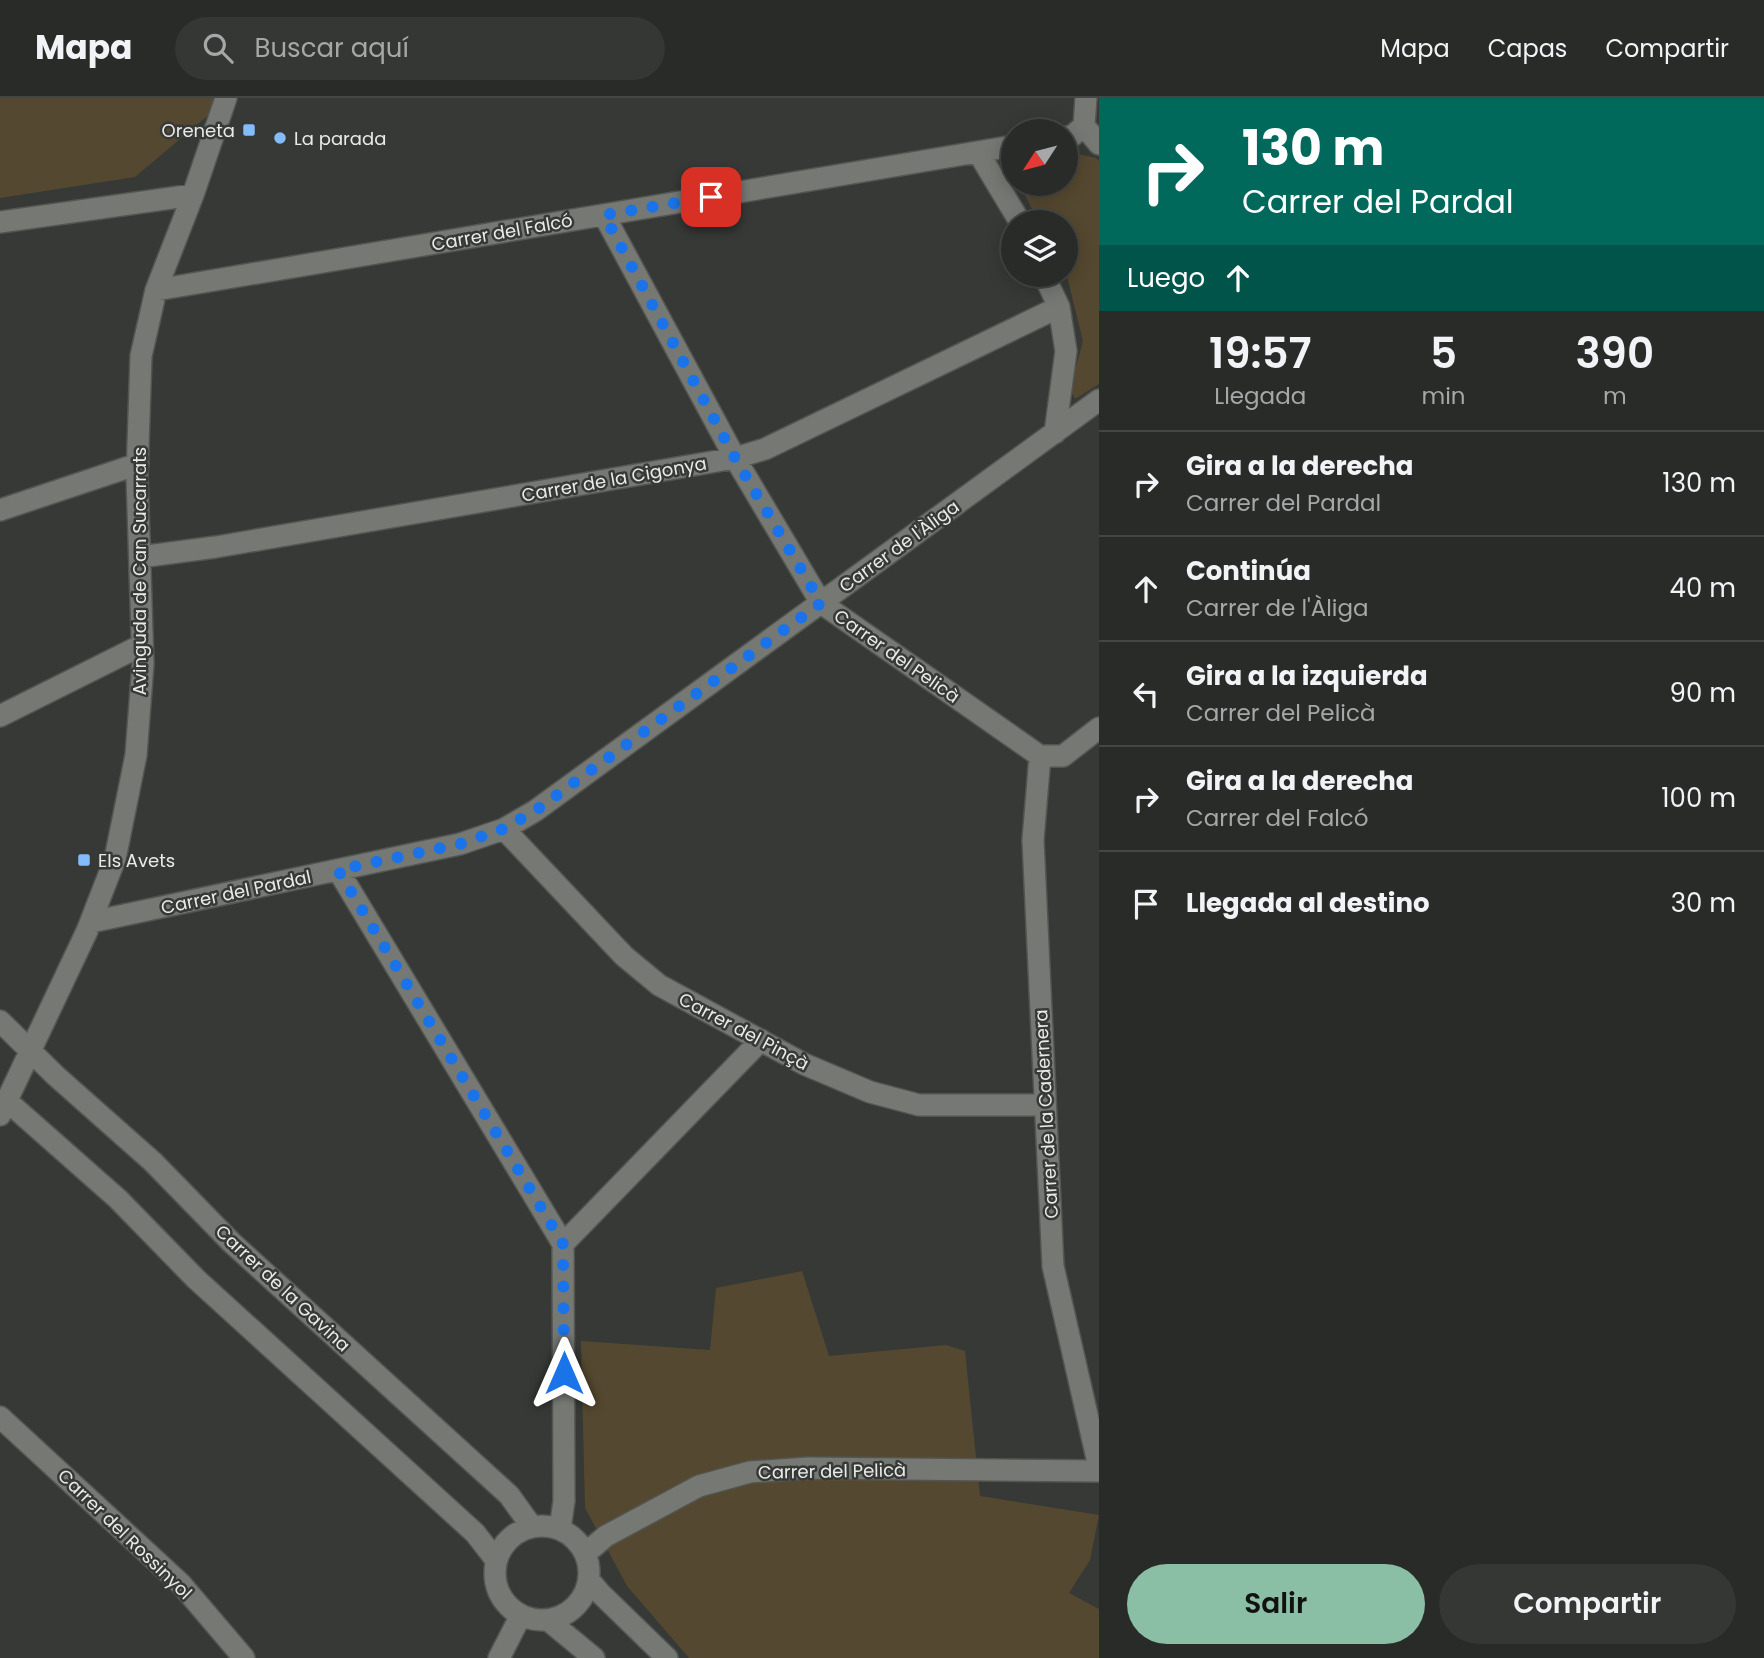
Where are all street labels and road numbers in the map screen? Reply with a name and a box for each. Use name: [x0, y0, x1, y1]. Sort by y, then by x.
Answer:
street label: Carrer del Falcó: [429, 207, 575, 257]
street label: Avinguda de Can Sucarrats: [127, 447, 152, 695]
street label: Carrer de la Cigonya: [519, 450, 709, 508]
street label: Carrer de l'Àliga: [834, 494, 964, 598]
street label: Carrer del Pelicà: [829, 603, 965, 709]
street label: Carrer del Pardal: [159, 864, 313, 920]
street label: Carrer del Pinçà: [674, 986, 814, 1076]
street label: Carrer de la Cadernera: [1028, 1009, 1064, 1219]
street label: Carrer de la Gavina: [210, 1219, 356, 1357]
street label: Carrer del Pelicà: [758, 1457, 906, 1485]
street label: Carrer del Rossinyol: [52, 1463, 198, 1605]

